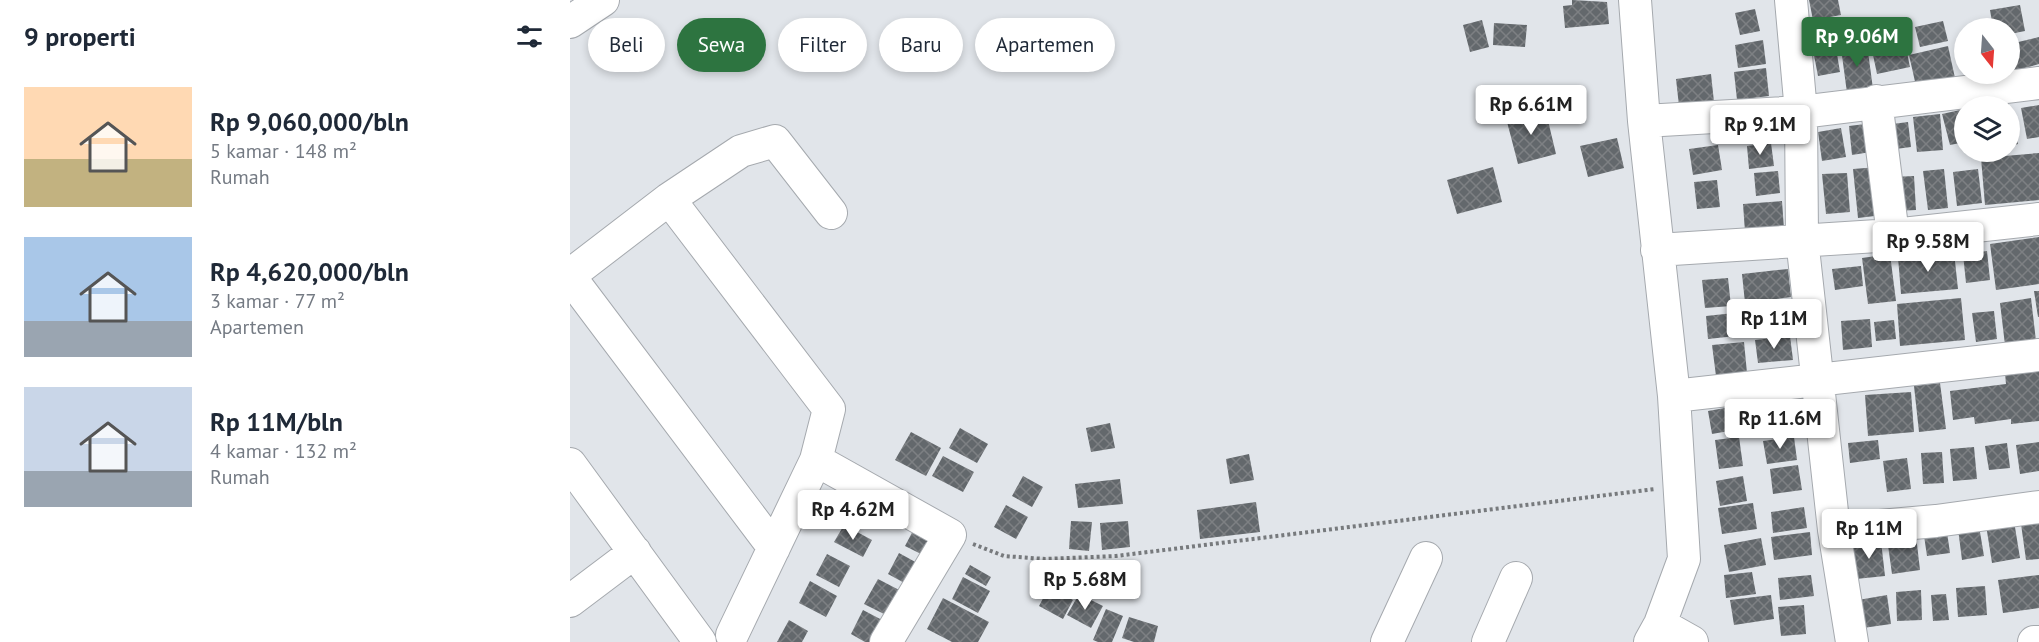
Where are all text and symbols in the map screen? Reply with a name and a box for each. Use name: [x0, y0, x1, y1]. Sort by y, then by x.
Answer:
pin: Rp 9.06M: [1795, 17, 1919, 68]
chip: Beli: [588, 18, 665, 72]
chip: Sewa: [677, 18, 766, 72]
chip: Filter: [778, 18, 867, 72]
chip: Baru: [879, 18, 963, 72]
chip: Apartemen: [975, 18, 1115, 72]
north arrow: [1954, 18, 2020, 84]
map controls: [1954, 18, 2020, 162]
text: 9 properti: [24, 20, 136, 53]
icon: filters: [513, 20, 546, 53]
text: Rp 9.06M: [1816, 23, 1898, 49]
pin: Rp 6.61M: [1469, 85, 1593, 136]
text: Rp 6.61M: [1490, 91, 1572, 117]
button: layers: [1954, 96, 2020, 162]
text: Rp 9,060,000/bln: [210, 105, 409, 138]
pin: Rp 9.1M: [1705, 105, 1815, 156]
icon: home: [72, 111, 144, 183]
text: Rp 9.1M: [1724, 111, 1796, 137]
text: 5 kamar · 148 m²: [210, 138, 357, 164]
text: Rumah: [210, 164, 270, 190]
pin: Rp 9.58M: [1866, 222, 1990, 273]
text: Rp 9.58M: [1887, 228, 1969, 254]
text: Rp 4,620,000/bln: [210, 255, 409, 288]
icon: home: [72, 261, 144, 333]
text: 3 kamar · 77 m²: [210, 288, 345, 314]
pin: Rp 11M: [1725, 299, 1823, 350]
text: Rp 11M: [1741, 305, 1807, 331]
text: Apartemen: [210, 314, 304, 340]
pin: Rp 11.6M: [1718, 399, 1842, 450]
text: Rp 11M/bln: [210, 405, 343, 438]
text: Rp 11.6M: [1739, 405, 1821, 431]
icon: home: [72, 411, 144, 483]
text: 4 kamar · 132 m²: [210, 438, 357, 464]
text: Rumah: [210, 464, 270, 490]
pin: Rp 4.62M: [791, 490, 915, 541]
text: Rp 4.62M: [812, 496, 894, 522]
pin: Rp 11M: [1820, 509, 1918, 560]
text: Rp 11M: [1836, 515, 1902, 541]
pin: Rp 5.68M: [1023, 560, 1147, 611]
text: Rp 5.68M: [1044, 566, 1126, 592]

